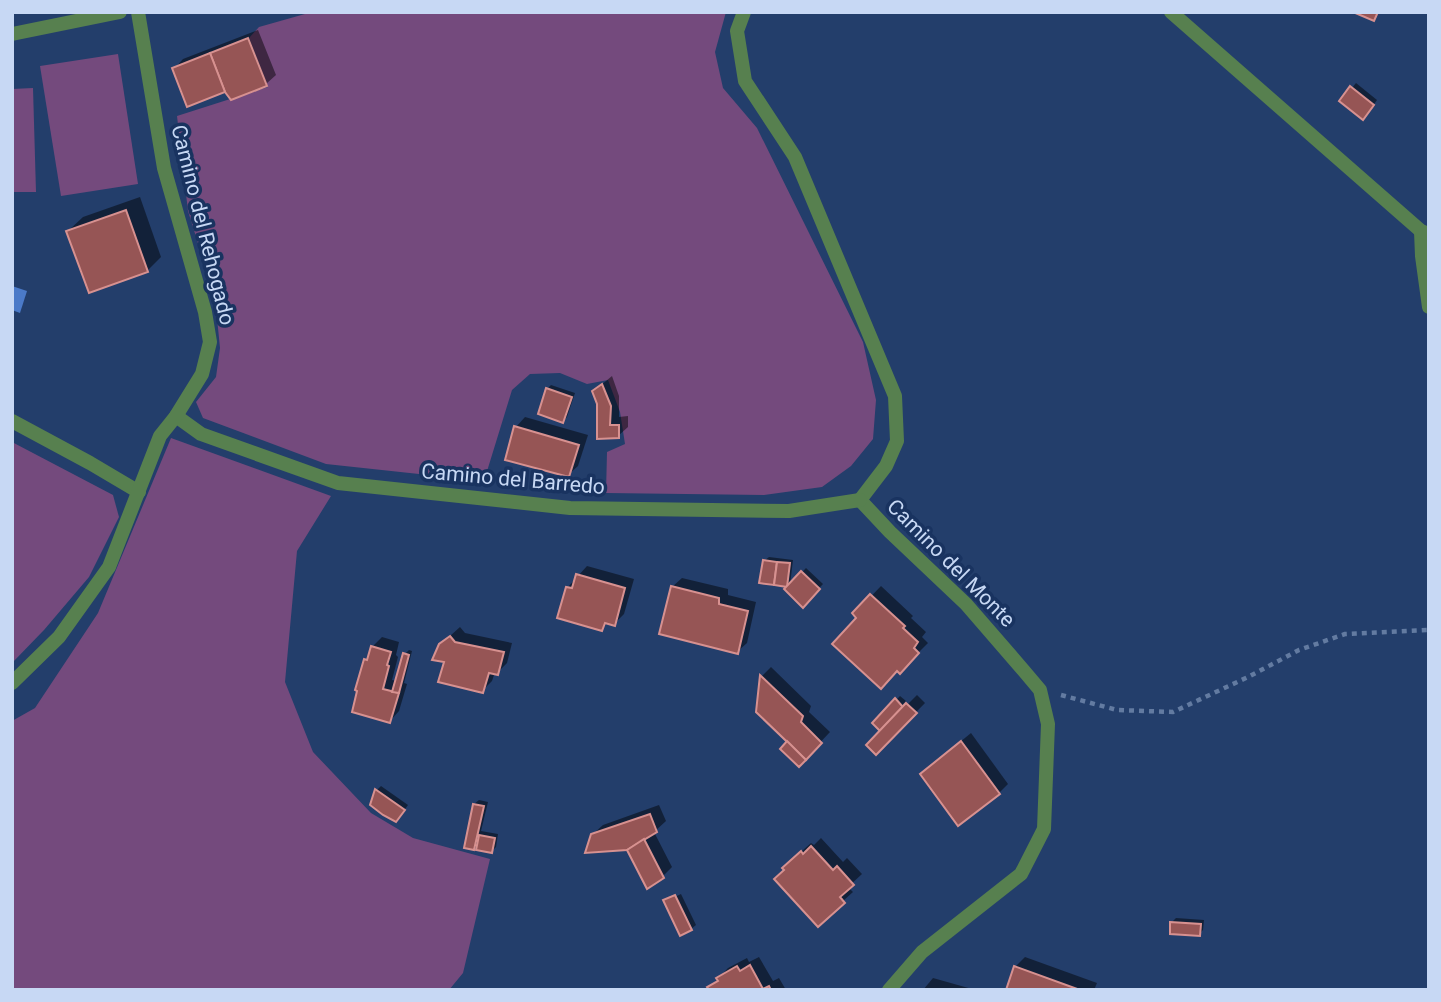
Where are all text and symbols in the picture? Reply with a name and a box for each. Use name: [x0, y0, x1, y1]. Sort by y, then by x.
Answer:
street label: Camino del Rehogado: [167, 122, 239, 328]
street label: Camino del Barredo: [420, 459, 606, 499]
street label: Camino del Monte: [882, 494, 1020, 632]

